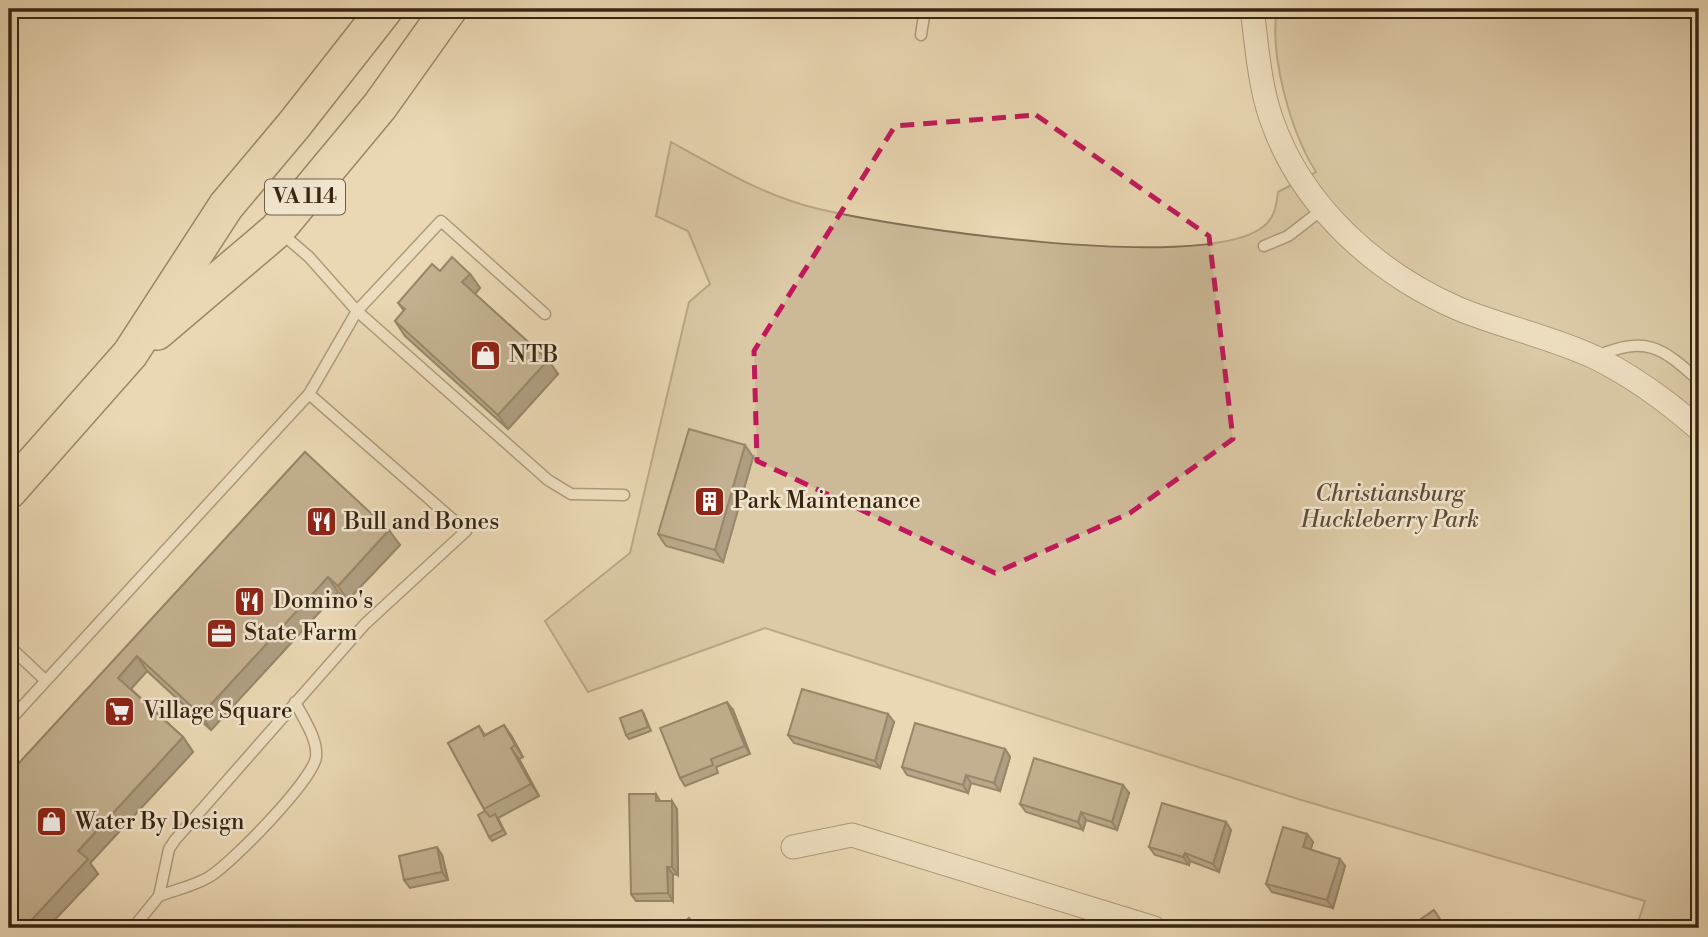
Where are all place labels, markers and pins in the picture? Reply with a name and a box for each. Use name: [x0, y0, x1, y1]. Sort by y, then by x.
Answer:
shop icon: NTB: [469, 338, 503, 372]
place label: NTB: [509, 341, 559, 369]
building icon: Park Maintenance: [693, 484, 727, 518]
place label: Park Maintenance: [733, 487, 921, 515]
restaurant icon: Bull and Bones: [304, 505, 338, 539]
place label: Bull and Bones: [343, 508, 499, 536]
restaurant icon: Domino's: [233, 584, 267, 618]
place label: Domino's: [273, 587, 373, 615]
office icon: State Farm: [204, 616, 238, 650]
place label: State Farm: [244, 619, 358, 647]
supermarket icon: Village Square: [103, 694, 137, 728]
place label: Village Square: [142, 697, 293, 725]
shop icon: Water By Design: [35, 805, 69, 839]
place label: Water By Design: [74, 808, 245, 836]

